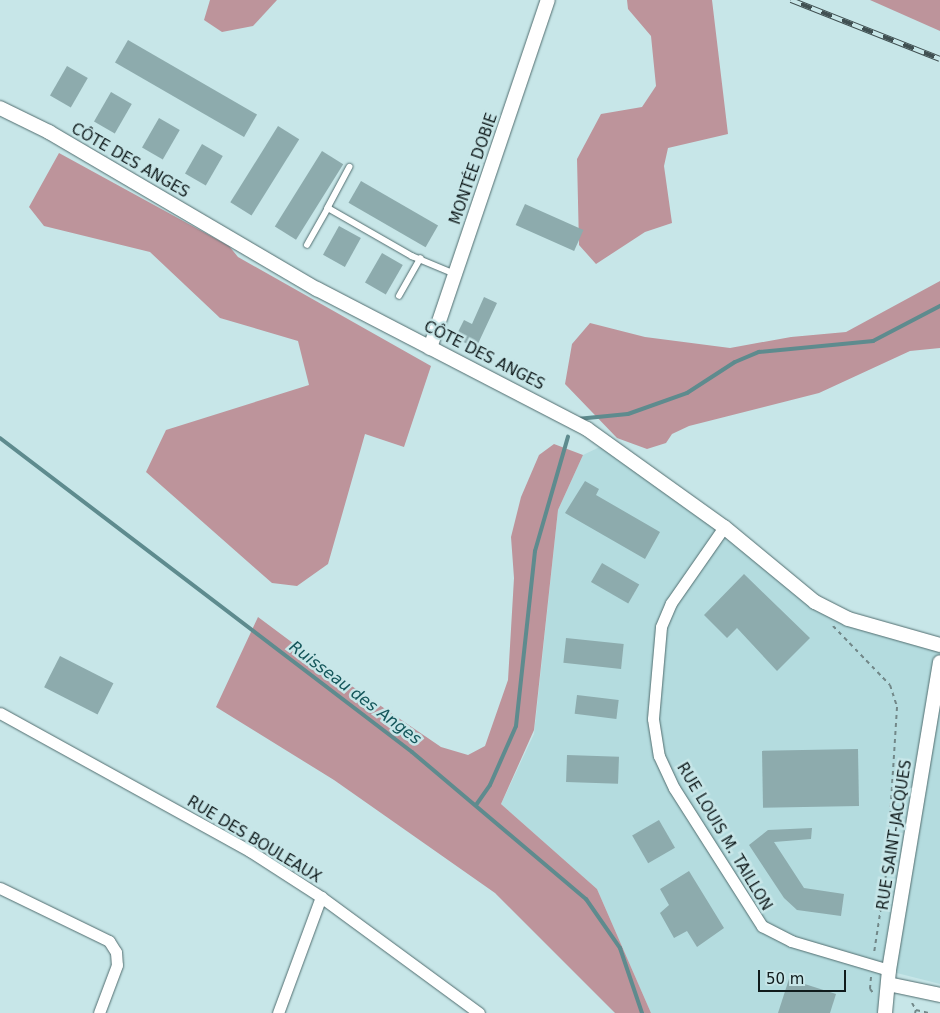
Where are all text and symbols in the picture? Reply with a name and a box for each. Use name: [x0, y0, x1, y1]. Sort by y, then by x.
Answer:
street label: MONTÉE DOBIE: [447, 111, 501, 227]
street label: CÔTE DES ANGES: [68, 120, 192, 202]
street label: CÔTE DES ANGES: [421, 318, 547, 394]
water label: Ruisseau des Anges: [285, 637, 425, 749]
street label: RUE SAINT-JACQUES: [874, 759, 916, 911]
street label: RUE LOUIS M. TAILLON: [673, 760, 775, 914]
street label: RUE DES BOULEAUX: [184, 793, 324, 887]
scale bar: [760, 960, 848, 992]
text: 50 m: [766, 970, 804, 988]

